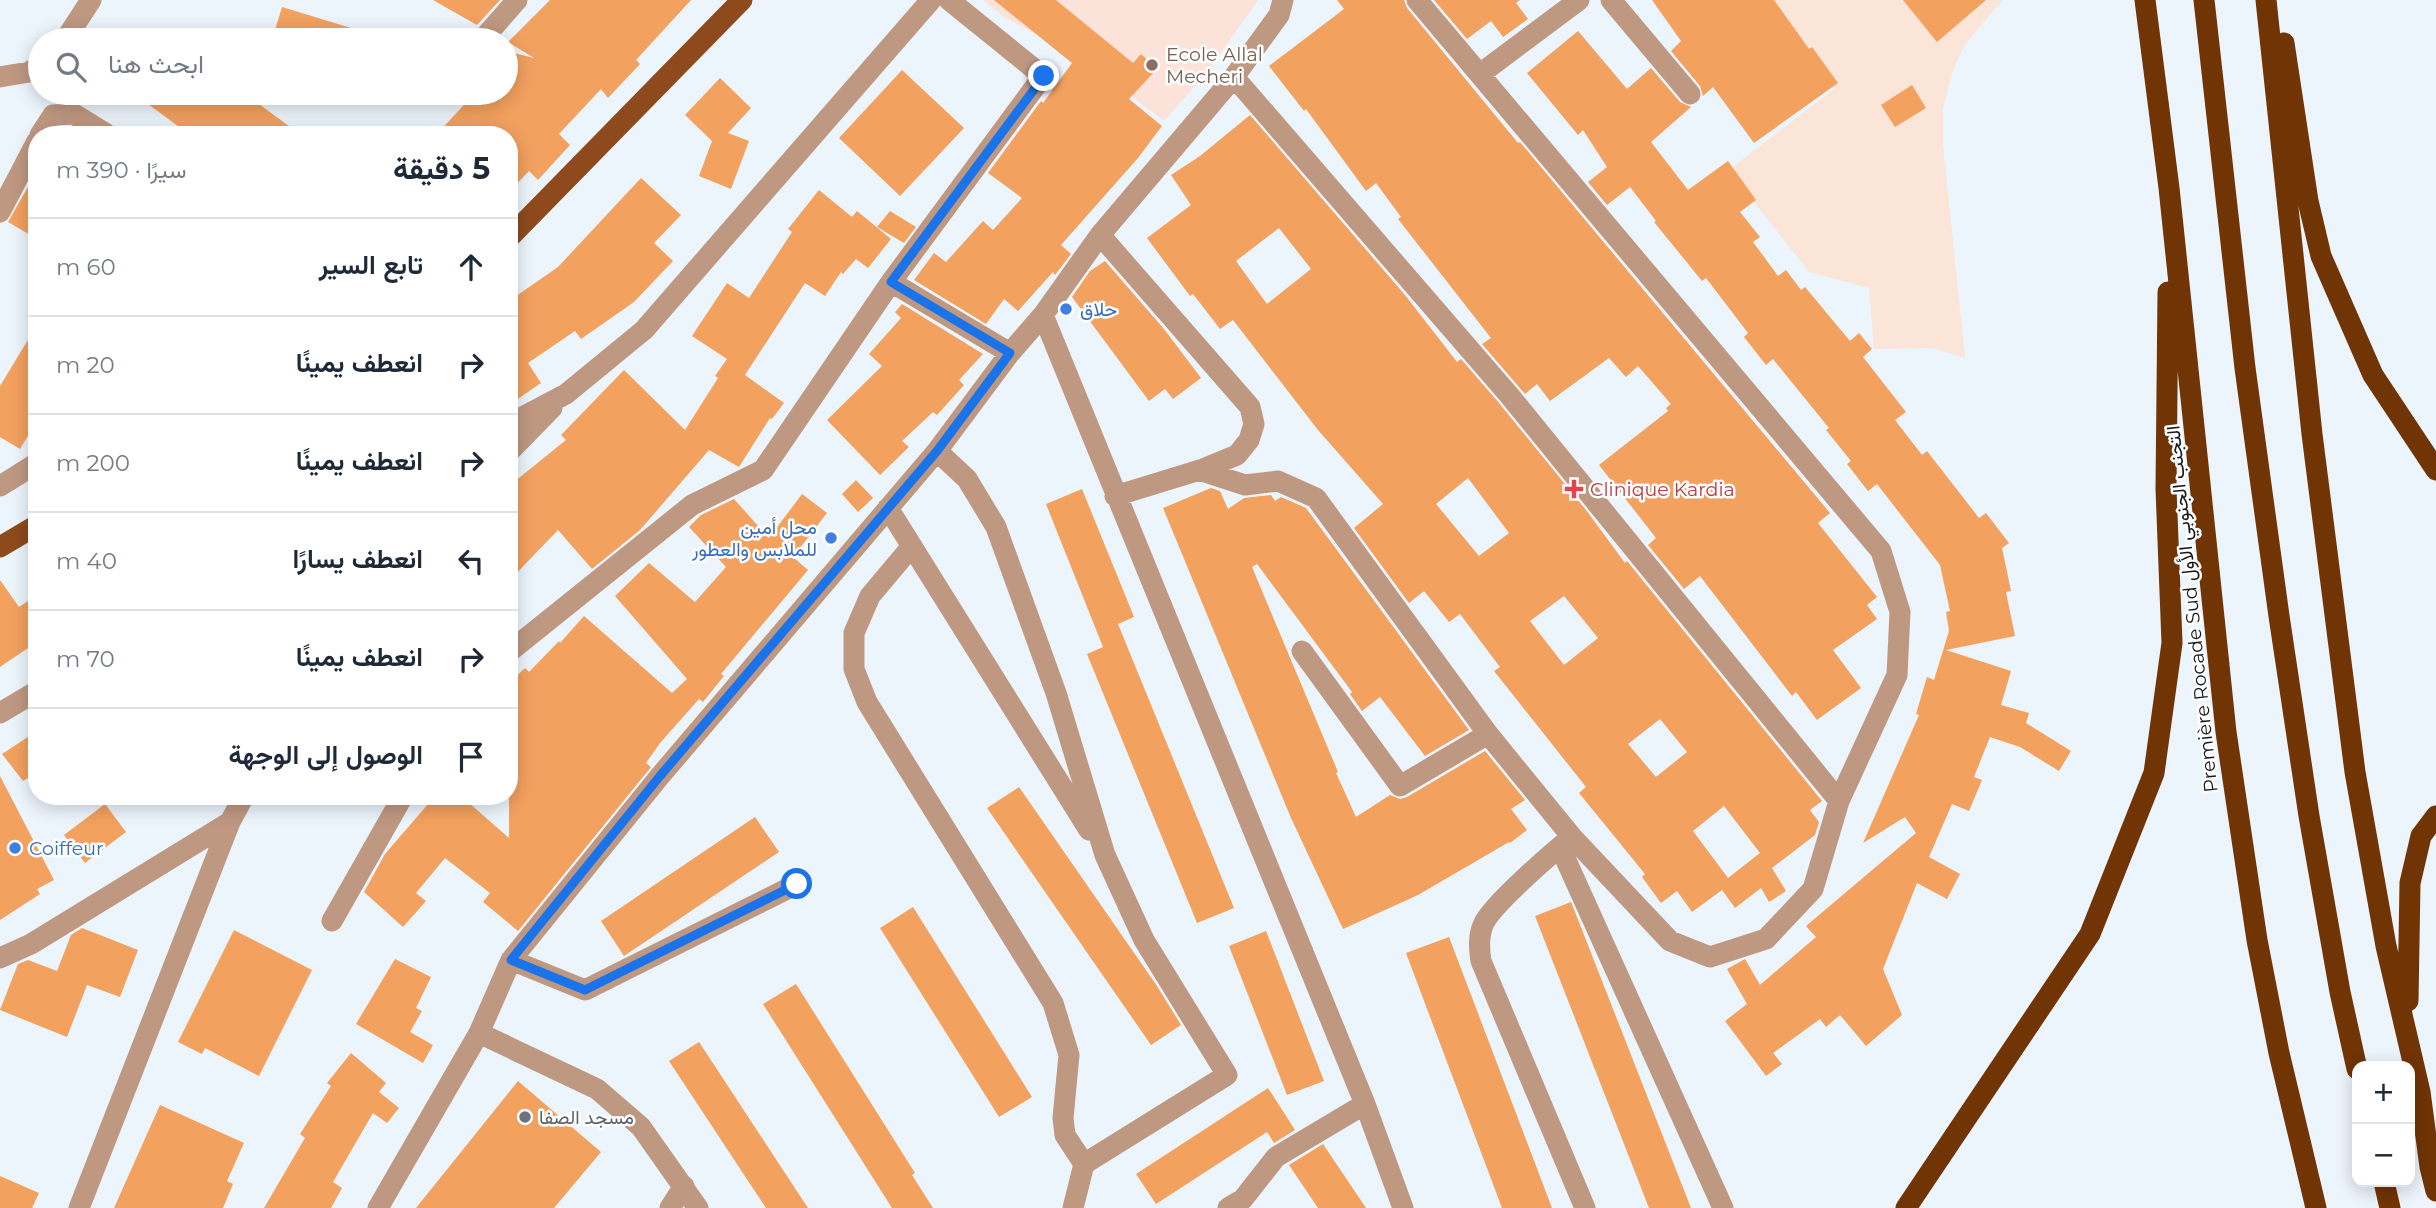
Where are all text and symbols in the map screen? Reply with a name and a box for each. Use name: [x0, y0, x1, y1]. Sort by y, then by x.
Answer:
search box: [28, 28, 518, 105]
place label: Ecole Allal Mecheri: [1166, 43, 1263, 88]
icon: search: [52, 48, 90, 86]
text: ابحث هنا: [108, 48, 204, 80]
marker: Ecole Allal Mecheri: [1144, 57, 1160, 73]
route end: [1028, 60, 1059, 91]
text: 5 دقيقة: [393, 150, 490, 187]
text: سيرًا · 390 m: [56, 156, 186, 184]
icon: ahead: [452, 248, 490, 286]
text: تابع السير: [319, 249, 423, 281]
text: 60 m: [56, 253, 116, 281]
place label: حلاق: [1080, 298, 1117, 321]
marker: حلاق: [1058, 301, 1074, 317]
icon: right: [452, 346, 490, 384]
text: انعطف يمينًا: [296, 347, 423, 379]
text: 20 m: [56, 351, 115, 379]
street label: Première Rocade Sud التجنب الجنوبي الأول: [2161, 424, 2227, 794]
icon: right: [452, 444, 490, 482]
text: انعطف يمينًا: [296, 445, 423, 477]
text: 200 m: [56, 449, 130, 477]
place label: Clinique Kardia: [1590, 478, 1735, 501]
marker: Clinique Kardia: [1564, 479, 1584, 499]
place label: محل أمين للملابس والعطور: [691, 516, 817, 561]
marker: محل أمين للملابس والعطور: [823, 530, 839, 546]
icon: left: [452, 542, 490, 580]
text: انعطف يسارًا: [293, 543, 423, 575]
text: 40 m: [56, 547, 117, 575]
icon: right: [452, 640, 490, 678]
text: انعطف يمينًا: [296, 641, 423, 673]
text: 70 m: [56, 645, 115, 673]
icon: arrive: [452, 738, 490, 776]
text: الوصول إلى الوجهة: [229, 739, 423, 771]
place label: Coiffeur: [29, 837, 104, 860]
marker: Coiffeur: [7, 840, 23, 856]
route start: [781, 868, 812, 899]
map controls: [2352, 1061, 2415, 1187]
button: +: [2352, 1061, 2415, 1124]
place label: مسجد الصفا: [539, 1106, 634, 1129]
marker: مسجد الصفا: [517, 1109, 533, 1125]
button: −: [2352, 1124, 2415, 1187]

